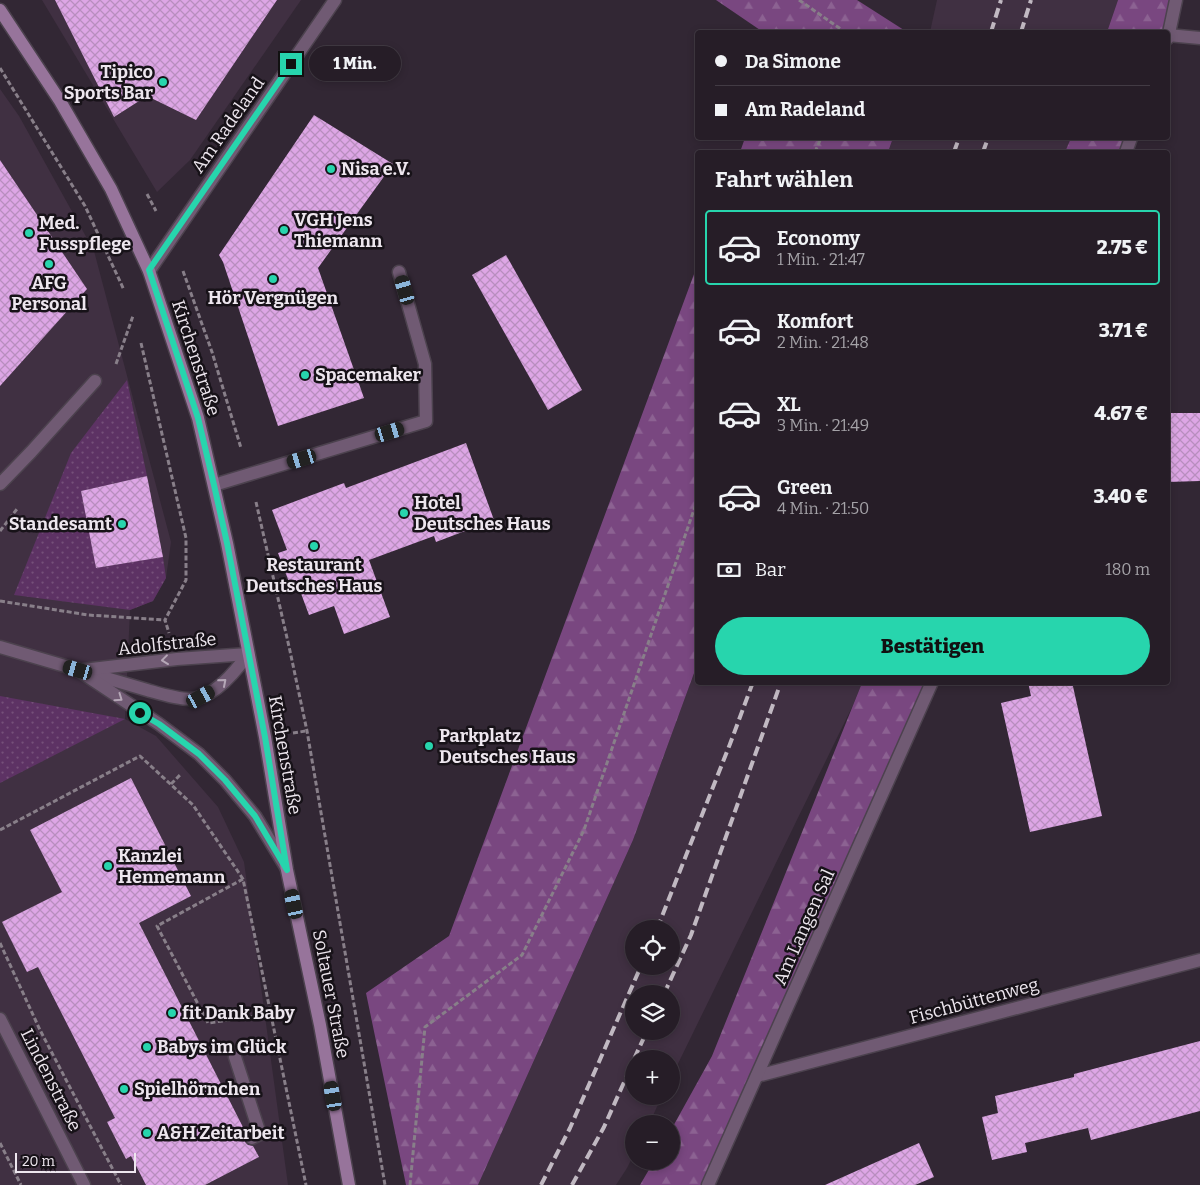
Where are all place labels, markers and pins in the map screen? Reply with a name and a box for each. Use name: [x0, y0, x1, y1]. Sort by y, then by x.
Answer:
place label: Tipico Sports Bar: [64, 61, 154, 104]
marker: Tipico Sports Bar: [157, 76, 169, 88]
place label: Nisa e.V.: [341, 158, 411, 180]
marker: Nisa e.V.: [325, 163, 337, 175]
place label: VGH Jens Thiemann: [294, 209, 383, 252]
place label: Med. Fusspflege: [39, 212, 131, 255]
marker: VGH Jens Thiemann: [278, 224, 290, 236]
marker: Med. Fusspflege: [23, 227, 35, 239]
marker: AFG Personal: [43, 258, 55, 270]
place label: AFG Personal: [11, 272, 87, 315]
marker: Hör Vergnügen: [267, 273, 279, 285]
place label: Hör Vergnügen: [208, 287, 339, 309]
place label: Spacemaker: [315, 364, 422, 386]
marker: Spacemaker: [299, 369, 311, 381]
place label: Hotel Deutsches Haus: [414, 492, 551, 535]
marker: Hotel Deutsches Haus: [398, 507, 410, 519]
place label: Standesamt: [9, 513, 112, 535]
marker: Standesamt: [116, 518, 128, 530]
marker: Restaurant Deutsches Haus: [308, 540, 320, 552]
place label: Restaurant Deutsches Haus: [246, 554, 382, 597]
place label: Parkplatz Deutsches Haus: [439, 725, 576, 768]
marker: Parkplatz Deutsches Haus: [423, 740, 435, 752]
place label: Kanzlei Hennemann: [118, 845, 226, 888]
marker: Kanzlei Hennemann: [102, 860, 114, 872]
place label: fit Dank Baby: [182, 1002, 296, 1024]
marker: fit Dank Baby: [166, 1007, 178, 1019]
place label: Babys im Glück: [157, 1036, 287, 1058]
marker: Babys im Glück: [141, 1041, 153, 1053]
place label: Spielhörnchen: [134, 1078, 261, 1100]
marker: Spielhörnchen: [118, 1083, 130, 1095]
place label: A&H Zeitarbeit: [157, 1122, 285, 1144]
marker: A&H Zeitarbeit: [141, 1127, 153, 1139]

